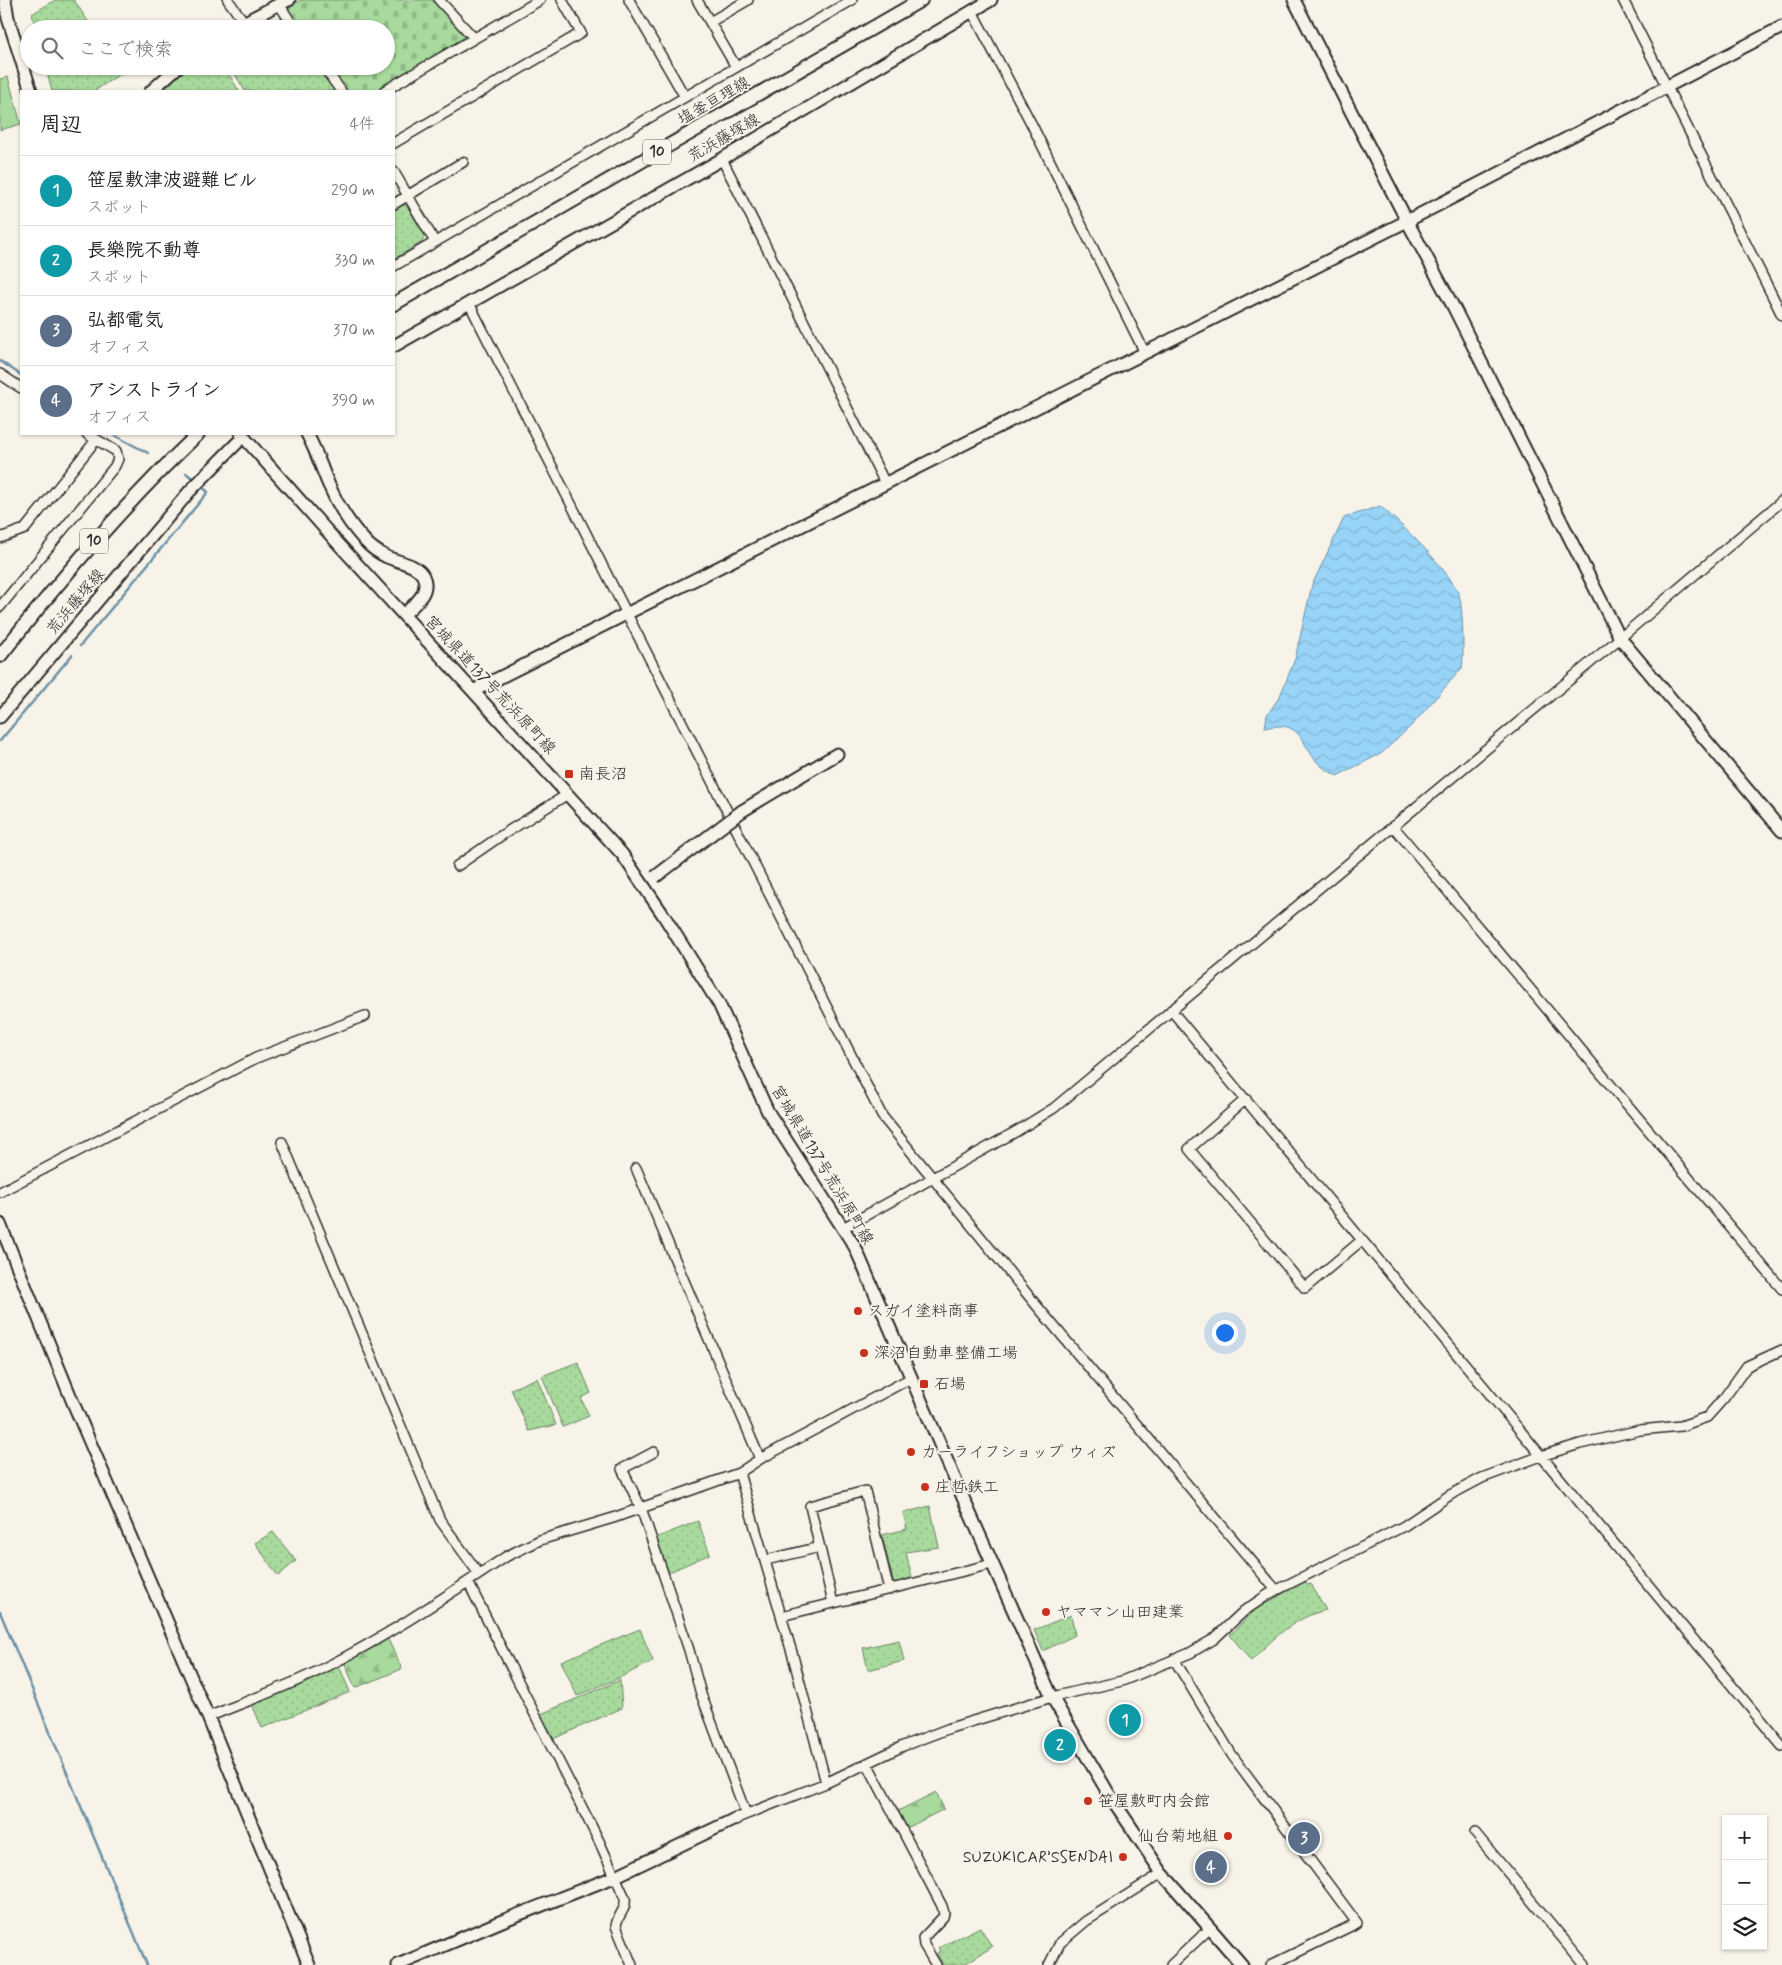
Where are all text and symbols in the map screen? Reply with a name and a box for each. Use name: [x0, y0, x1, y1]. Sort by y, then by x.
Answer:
search box: [20, 20, 395, 75]
icon: search: [38, 34, 66, 62]
text: ここで検索: [78, 37, 173, 62]
street label: 塩釜亘理線: [674, 72, 754, 130]
street label: 荒浜藤塚線: [684, 109, 764, 167]
text: 周辺: [40, 111, 82, 139]
text: 4件: [350, 114, 375, 135]
road number: 10: [643, 140, 671, 164]
text: 笹屋敷津波避難ビル: [87, 168, 258, 193]
text: 1: [52, 180, 60, 201]
text: 290 m: [331, 180, 375, 201]
text: スポット: [87, 197, 151, 218]
text: 長樂院不動尊: [87, 238, 201, 263]
text: 2: [52, 250, 60, 271]
text: 330 m: [334, 250, 375, 271]
text: スポット: [87, 267, 151, 288]
text: 弘都電気: [87, 308, 163, 333]
text: 3: [52, 320, 60, 341]
text: 370 m: [333, 320, 375, 341]
text: オフィス: [87, 337, 151, 358]
text: アシストライン: [87, 378, 221, 403]
text: 4: [51, 390, 61, 411]
text: 390 m: [332, 390, 375, 411]
text: オフィス: [87, 407, 151, 428]
road number: 10: [80, 528, 108, 554]
street label: 荒浜藤塚線: [42, 565, 110, 639]
street label: 宮城県道137号荒浜原町線: [420, 611, 560, 759]
place label: 南長沼: [579, 764, 627, 785]
marker: 南長沼: [563, 768, 575, 780]
street label: 宮城県道137号荒浜原町線: [766, 1081, 878, 1249]
place label: スガイ塗料商事: [868, 1301, 979, 1322]
marker: スガイ塗料商事: [852, 1305, 864, 1317]
your location: [1212, 1320, 1238, 1346]
place label: 深沼自動車整備工場: [874, 1343, 1018, 1364]
marker: 深沼自動車整備工場: [858, 1347, 870, 1359]
place label: 石場: [934, 1374, 966, 1395]
marker: 石場: [918, 1378, 930, 1390]
place label: カーライフショップ ウィズ: [921, 1442, 1116, 1463]
marker: カーライフショップ ウィズ: [905, 1446, 917, 1458]
place label: 庄哲鉄工: [935, 1477, 999, 1498]
marker: 庄哲鉄工: [919, 1481, 931, 1493]
place label: ヤママン山田建業: [1056, 1602, 1184, 1623]
marker: ヤママン山田建業: [1040, 1606, 1052, 1618]
pin: 1: [1109, 1701, 1141, 1739]
pin: 2: [1044, 1726, 1076, 1764]
place label: 笹屋敷町内会館: [1098, 1791, 1210, 1812]
marker: 笹屋敷町内会館: [1082, 1795, 1094, 1807]
map controls: [1722, 1815, 1767, 1950]
button: +: [1722, 1815, 1767, 1860]
pin: 3: [1288, 1819, 1320, 1857]
place label: 仙台菊地組: [1138, 1826, 1218, 1847]
marker: 仙台菊地組: [1222, 1830, 1234, 1842]
place label: SUZUKICAR’SSENDAI: [963, 1847, 1113, 1868]
pin: 4: [1195, 1848, 1227, 1886]
marker: SUZUKICAR’SSENDAI: [1117, 1851, 1129, 1863]
button: −: [1722, 1860, 1767, 1905]
button: layers: [1722, 1905, 1767, 1950]

